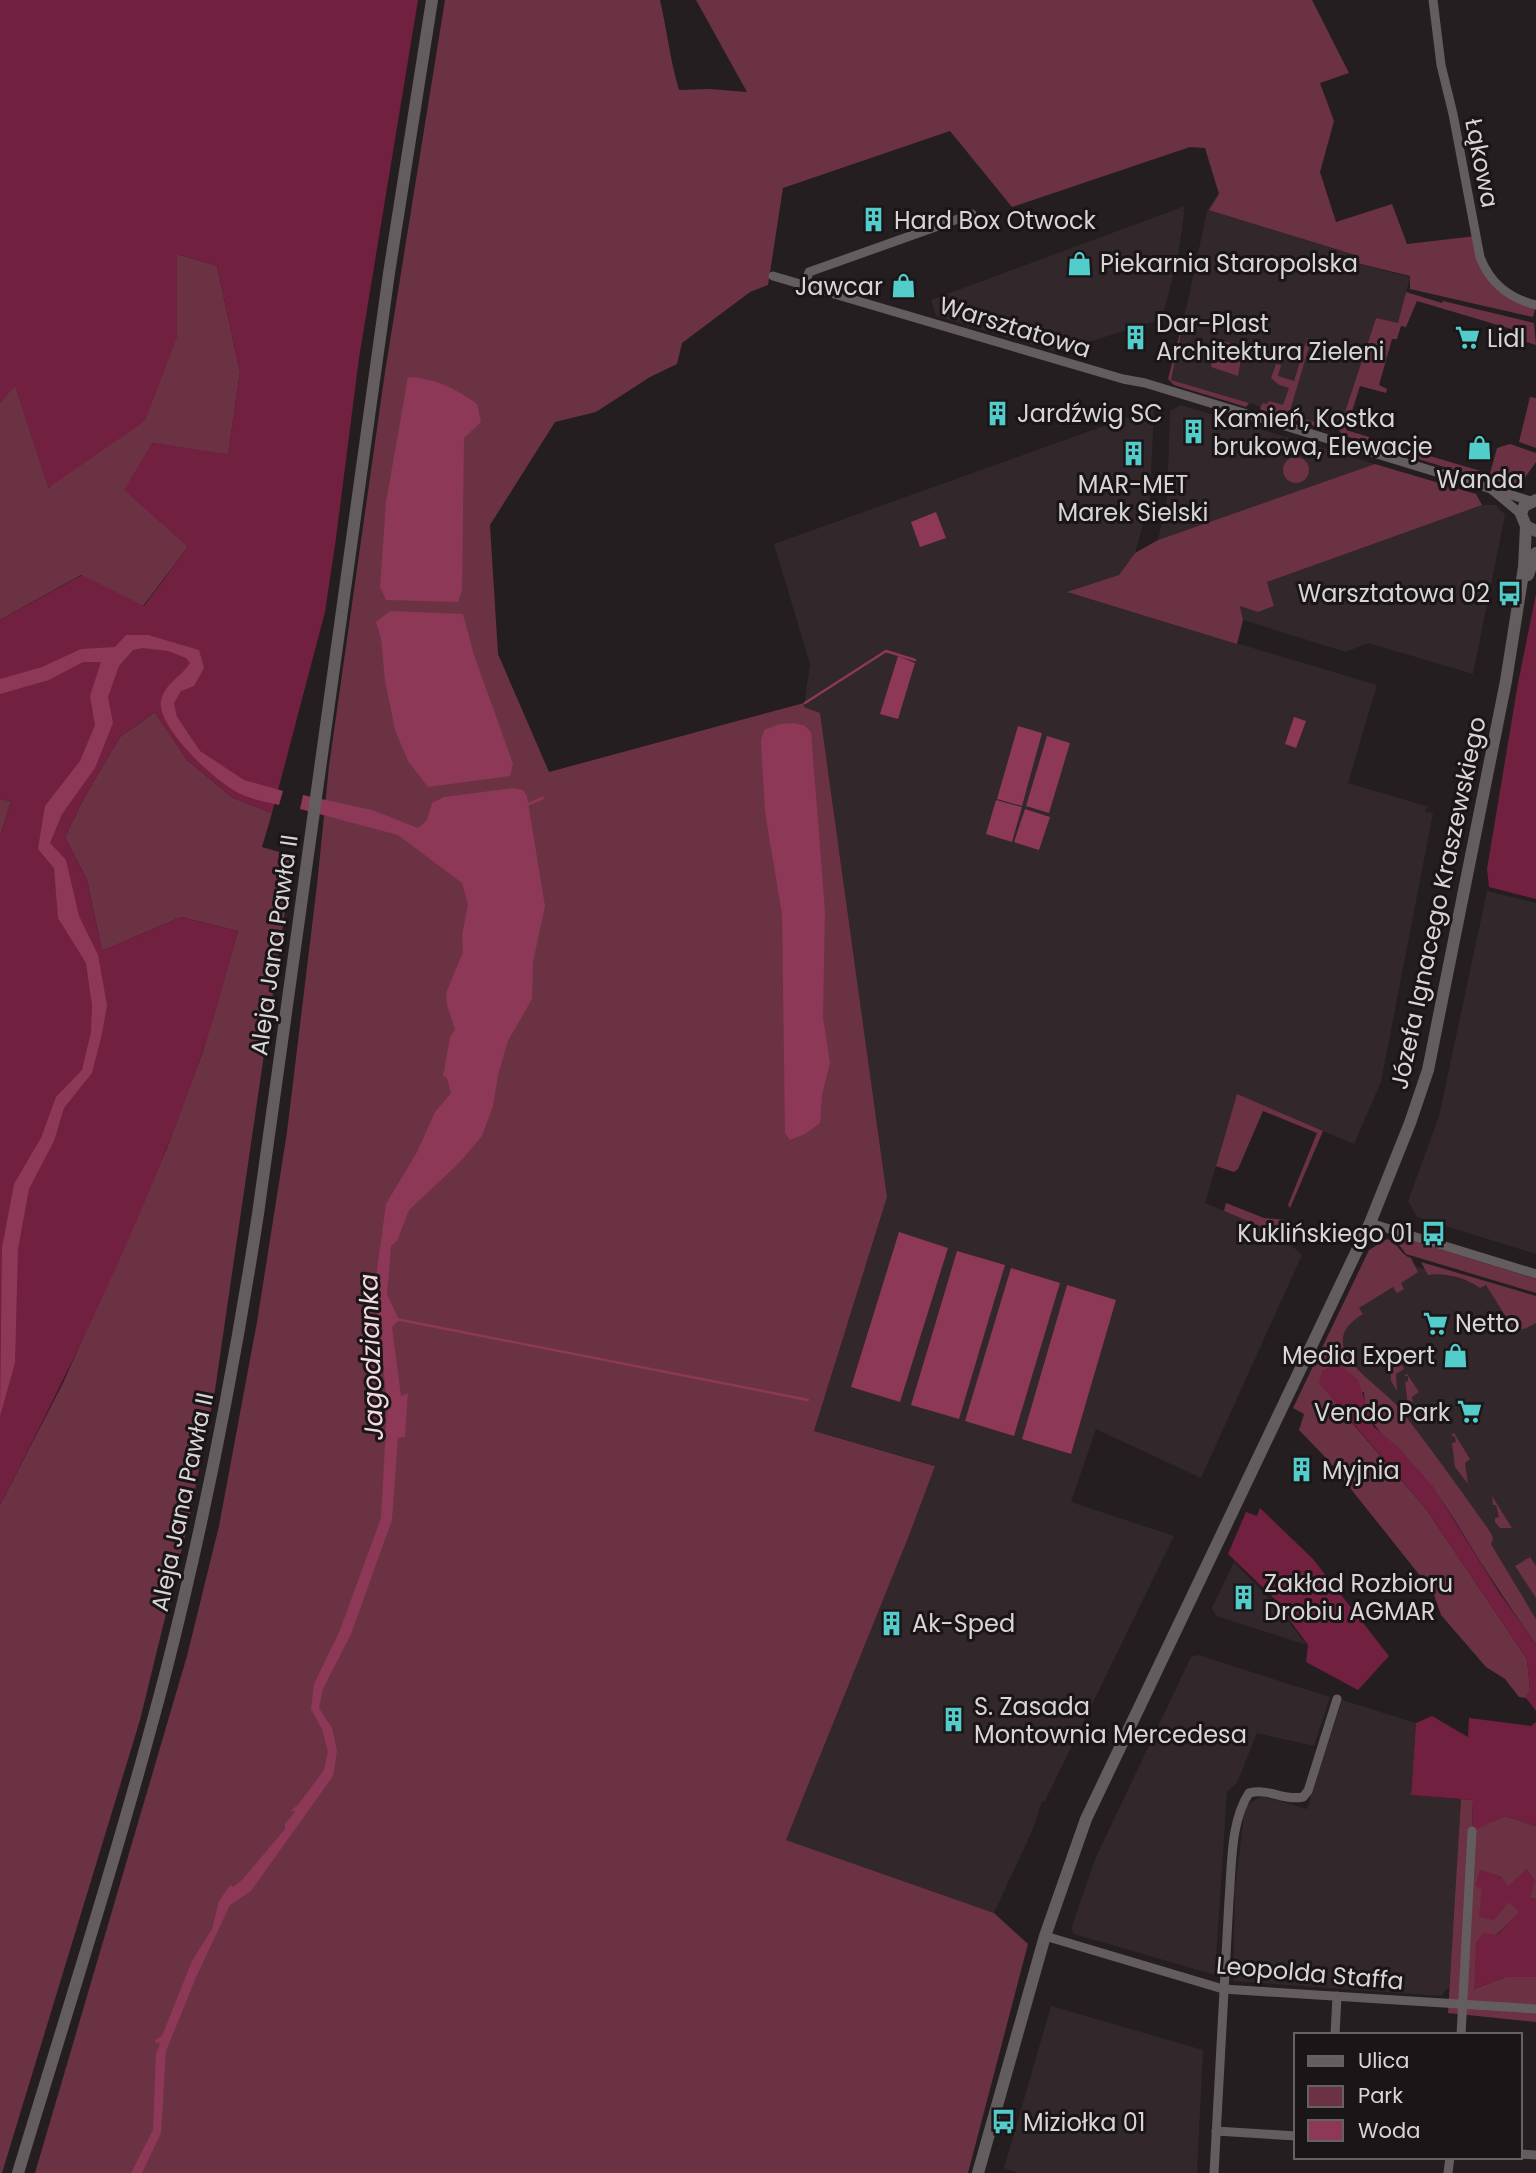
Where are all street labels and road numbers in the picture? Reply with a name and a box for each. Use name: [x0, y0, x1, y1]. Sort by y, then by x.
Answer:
street label: Łąkowa: [1457, 116, 1507, 210]
street label: Warsztatowa: [935, 288, 1095, 366]
street label: Józefa Ignacego Kraszewskiego: [1382, 714, 1494, 1092]
street label: Aleja Jana Pawła II: [242, 832, 306, 1058]
street label: Aleja Jana Pawła II: [143, 1390, 221, 1614]
street label: Leopolda Staffa: [1215, 1948, 1405, 1998]

